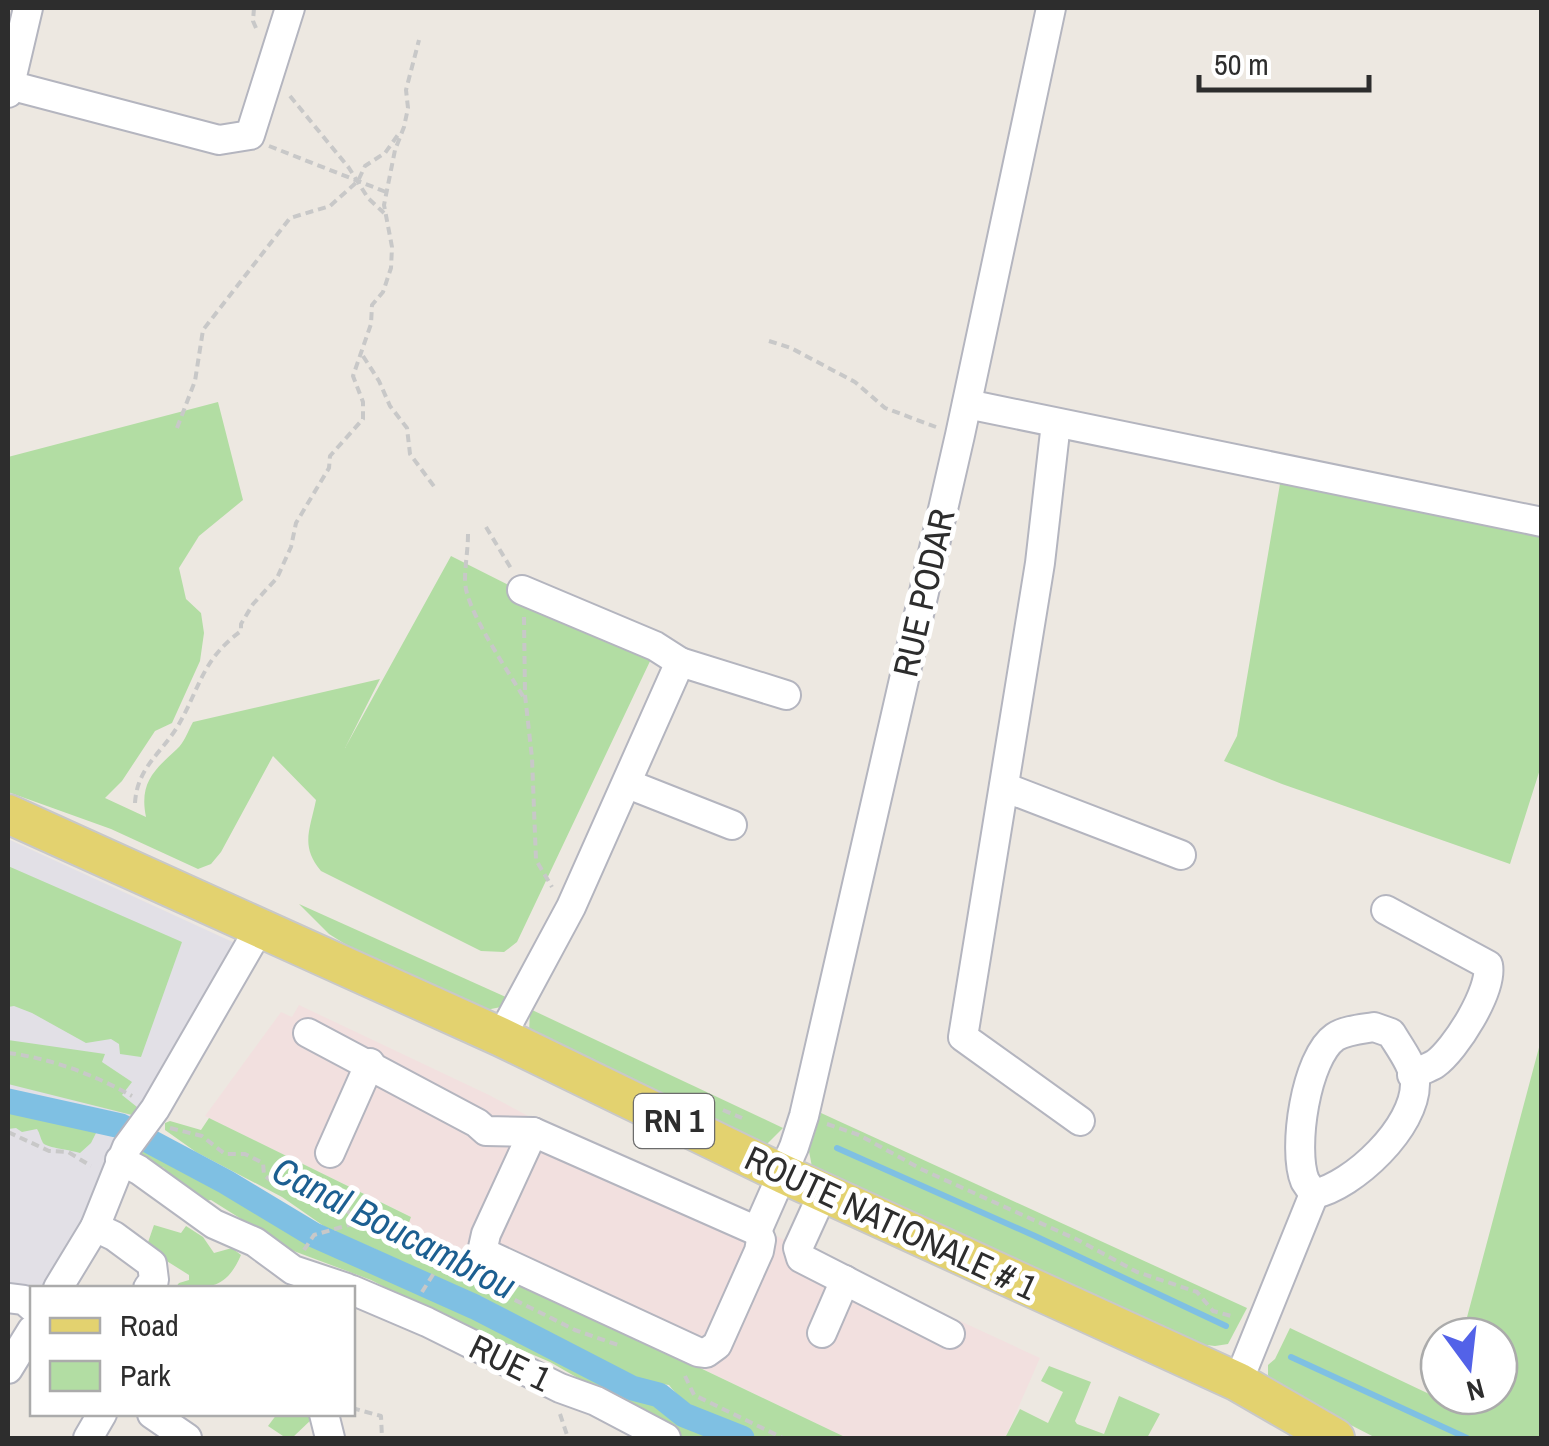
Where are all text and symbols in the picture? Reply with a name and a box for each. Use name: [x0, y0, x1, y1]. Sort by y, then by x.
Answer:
scale bar: [1199, 30, 1369, 92]
text: 50 m: [1214, 44, 1269, 84]
street label: RUE PODAR: [881, 504, 966, 681]
road number: RN 1: [634, 1094, 714, 1148]
street label: ROUTE NATIONALE # 1: [738, 1134, 1045, 1311]
water label: Canal Boucambrou: [264, 1144, 525, 1311]
legend: [30, 1286, 355, 1416]
text: Road: [120, 1305, 179, 1345]
north arrow: [1419, 1316, 1519, 1416]
street label: RUE 1: [462, 1323, 559, 1402]
text: Park: [120, 1355, 171, 1395]
text: N: [1463, 1370, 1488, 1411]

